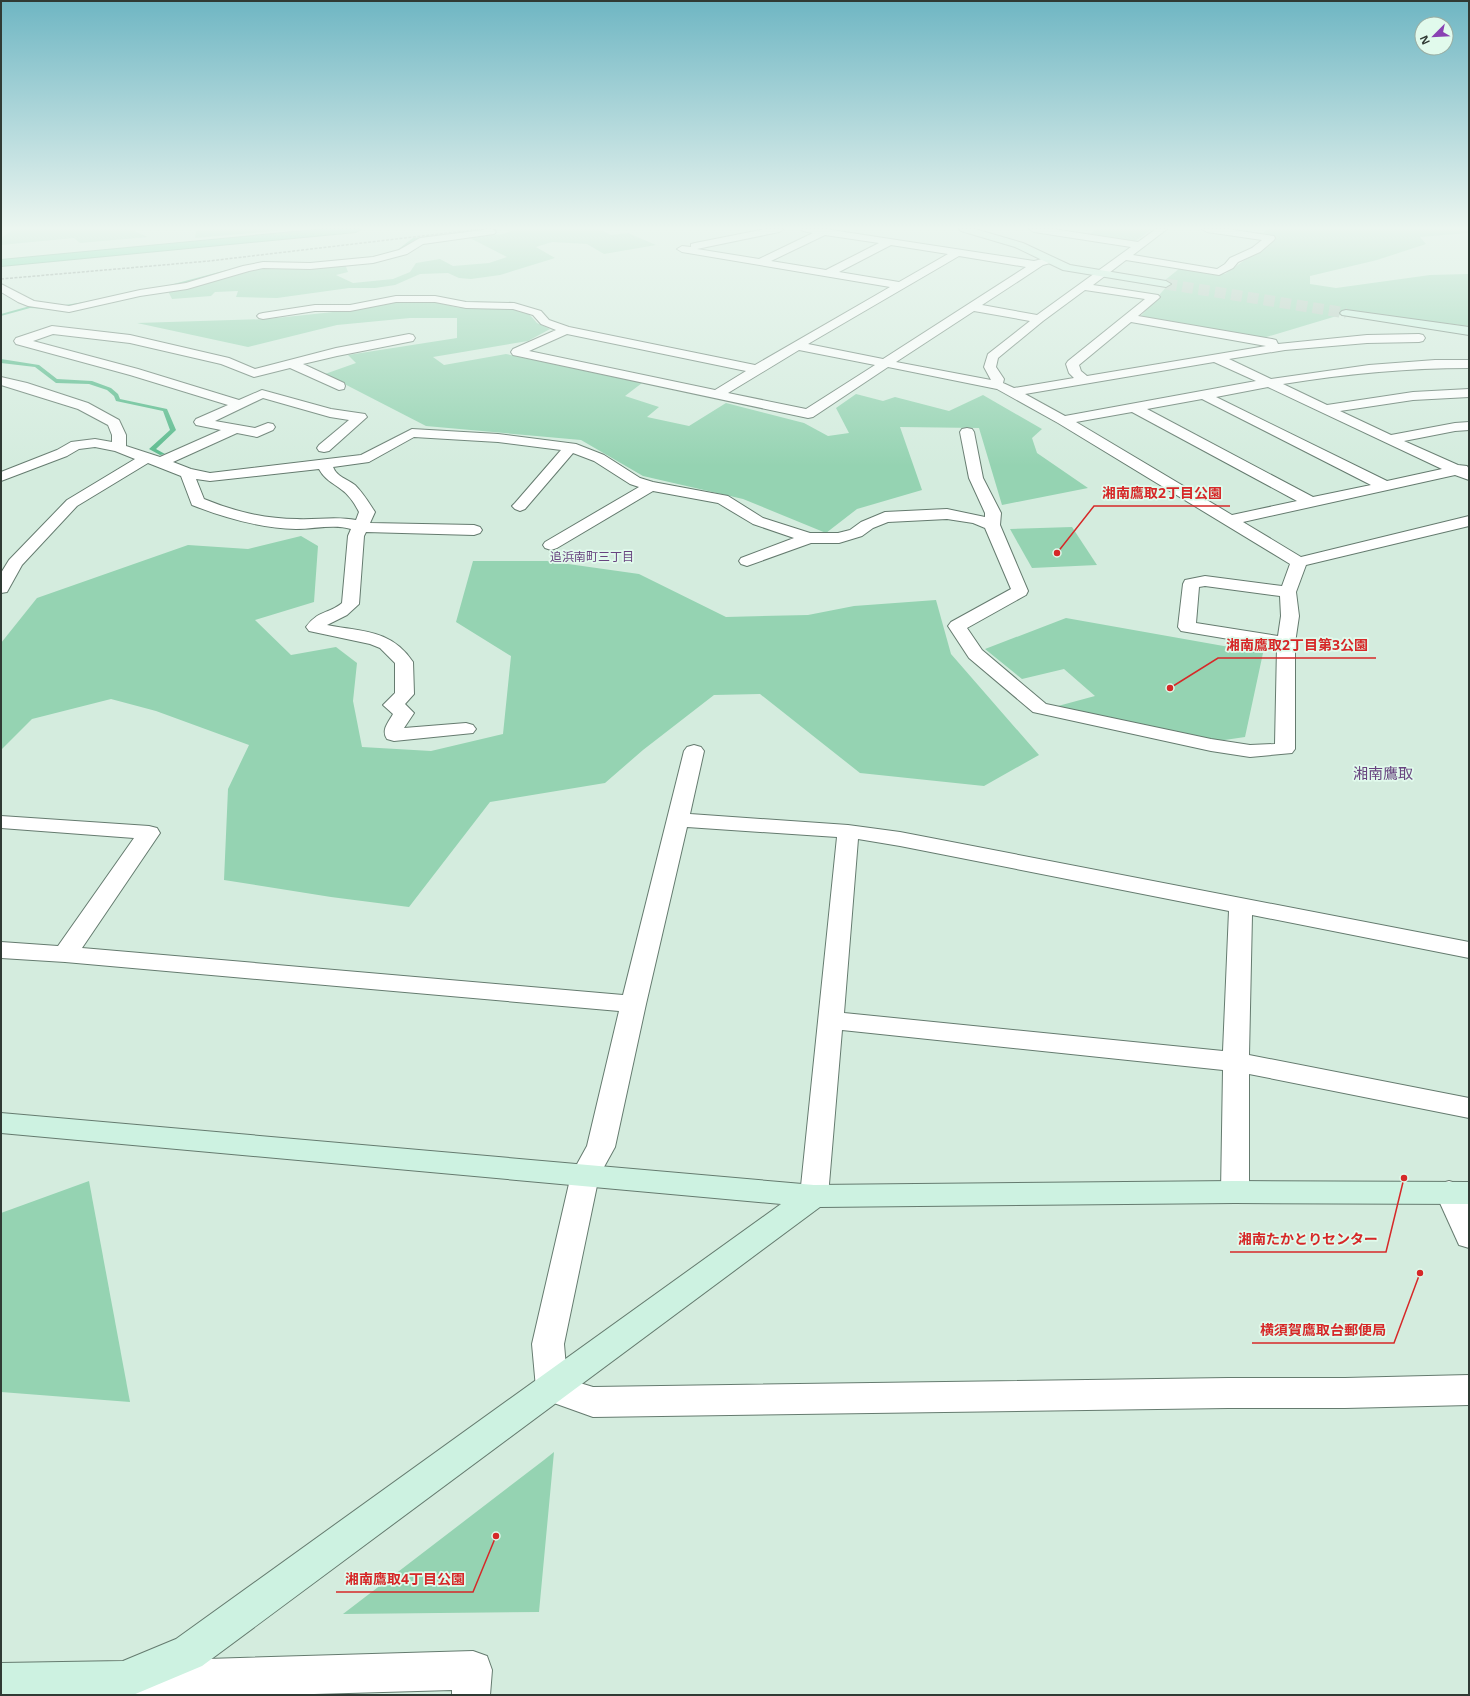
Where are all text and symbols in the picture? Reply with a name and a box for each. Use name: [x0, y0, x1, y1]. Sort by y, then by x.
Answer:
north arrow: [1414, 16, 1454, 56]
text: N: [1416, 33, 1433, 47]
callout: 湘南鷹取2丁目公園: [1094, 480, 1230, 506]
text: 湘南鷹取2丁目公園: [1102, 483, 1222, 502]
district label: 追浜南町三丁目: [550, 548, 634, 565]
callout: 湘南鷹取2丁目第3公園: [1218, 632, 1376, 658]
text: 湘南鷹取2丁目第3公園: [1226, 635, 1368, 654]
district label: 湘南鷹取: [1353, 763, 1413, 783]
callout: 湘南たかとりセンター: [1230, 1226, 1386, 1252]
text: 湘南たかとりセンター: [1238, 1229, 1378, 1248]
callout: 横須賀鷹取台郵便局: [1252, 1317, 1394, 1343]
text: 横須賀鷹取台郵便局: [1260, 1320, 1386, 1339]
callout: 湘南鷹取4丁目公園: [336, 1566, 473, 1592]
text: 湘南鷹取4丁目公園: [345, 1569, 465, 1588]

